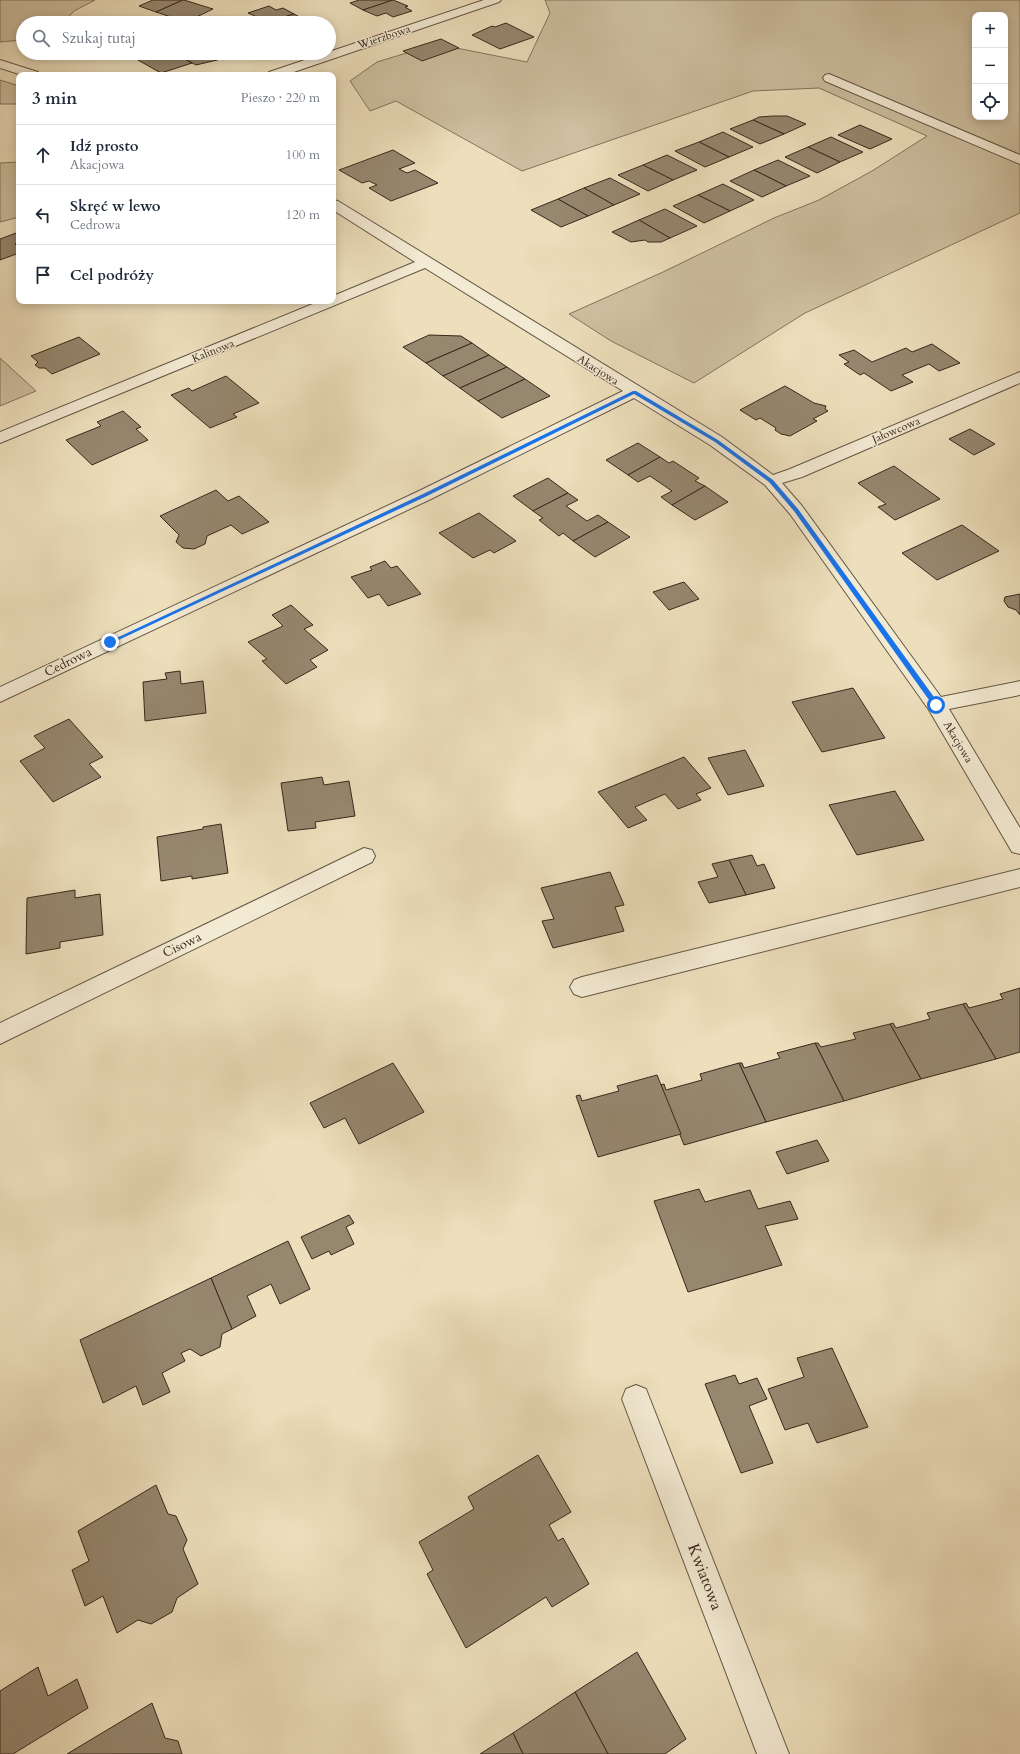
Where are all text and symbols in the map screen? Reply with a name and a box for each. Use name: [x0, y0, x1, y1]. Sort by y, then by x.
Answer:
map controls: [972, 12, 1008, 120]
button: +: [972, 12, 1008, 48]
search box: [16, 16, 336, 60]
street label: Wierzbowa: [355, 21, 413, 53]
icon: search: [30, 27, 52, 49]
text: Szukaj tutaj: [62, 28, 136, 48]
button: −: [972, 48, 1008, 84]
button: locate: [972, 84, 1008, 120]
text: 3 min: [32, 87, 77, 110]
text: Pieszo · 220 m: [241, 89, 320, 107]
text: Idź prosto: [70, 136, 138, 156]
icon: ahead: [32, 144, 54, 166]
text: 100 m: [286, 146, 320, 164]
text: Akacjowa: [70, 156, 124, 174]
text: Skręć w lewo: [70, 196, 160, 216]
icon: left: [32, 204, 54, 226]
text: 120 m: [286, 206, 320, 224]
text: Cedrowa: [70, 216, 121, 234]
icon: arrive: [32, 264, 54, 286]
text: Cel podróży: [70, 265, 154, 285]
street label: Kalinowa: [190, 336, 237, 366]
street label: Akacjowa: [574, 351, 622, 389]
street label: Jałowcowa: [868, 413, 923, 448]
route end: [101, 633, 119, 651]
street label: Cedrowa: [41, 643, 95, 681]
route start: [927, 696, 945, 714]
street label: Akacjowa: [940, 718, 976, 766]
street label: Cisowa: [160, 928, 205, 962]
street label: Kwiatowa: [682, 1541, 728, 1614]

